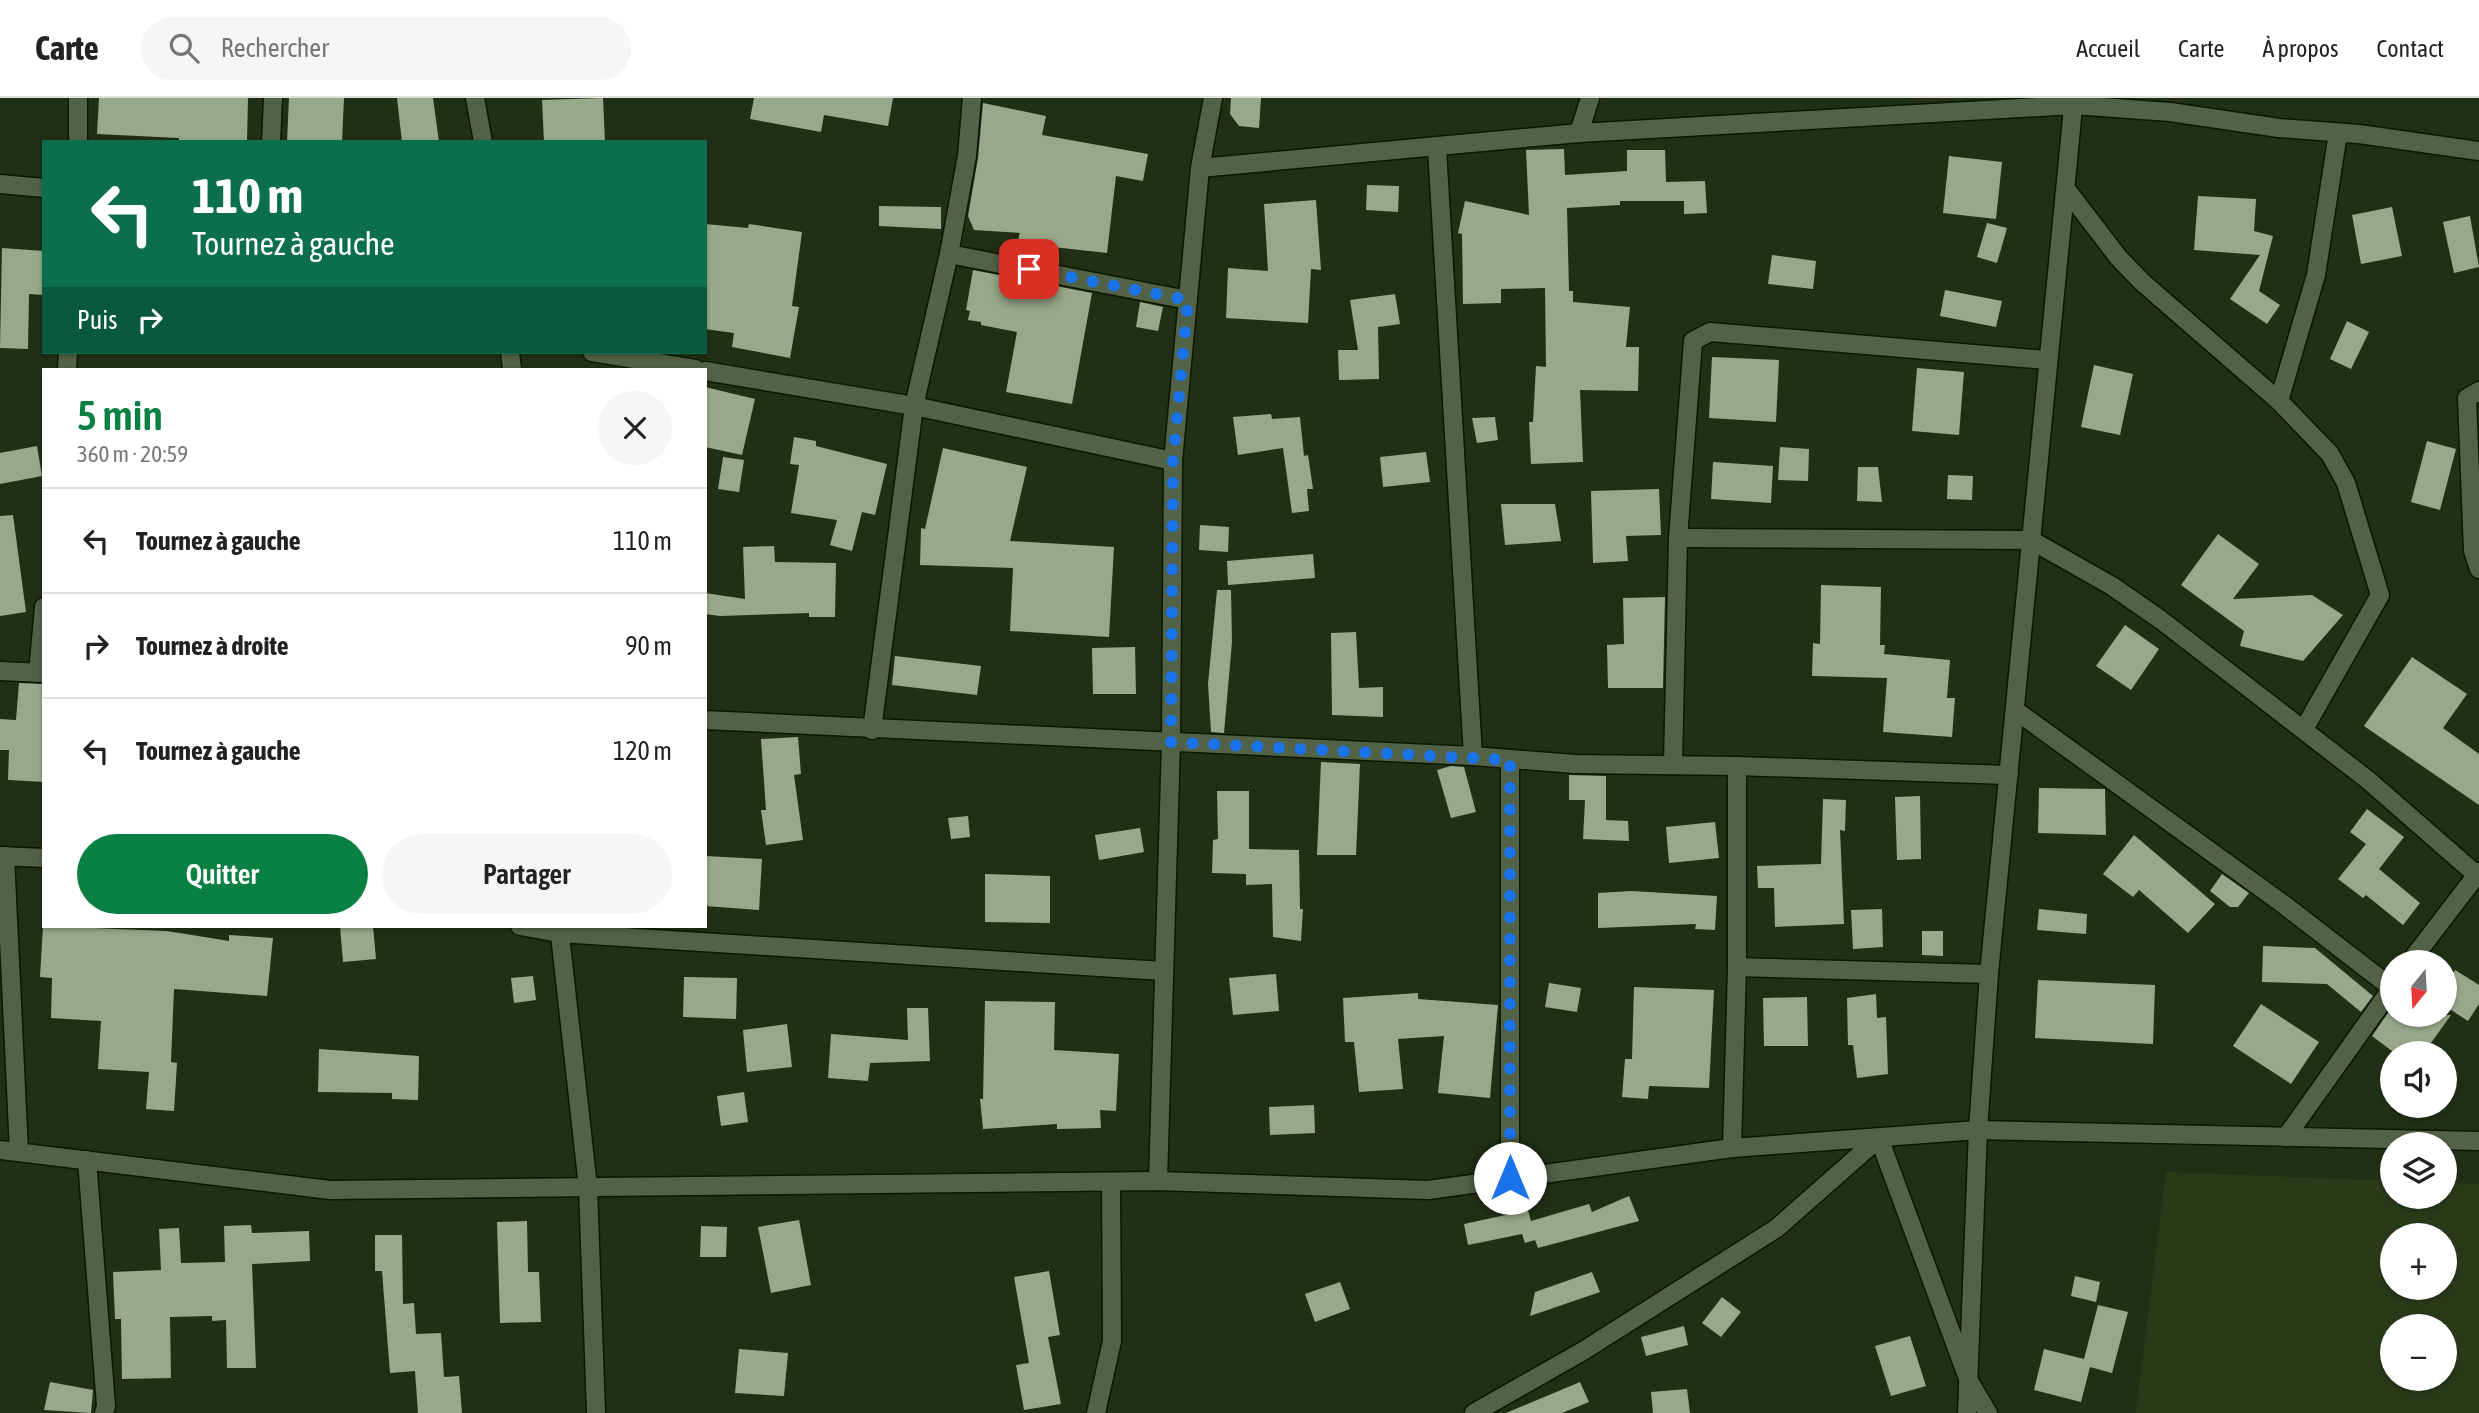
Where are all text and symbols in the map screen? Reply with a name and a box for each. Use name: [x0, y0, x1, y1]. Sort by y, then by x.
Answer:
search box: [141, 17, 631, 80]
text: Carte: [35, 29, 99, 67]
icon: search: [165, 29, 203, 67]
text: Rechercher: [221, 33, 329, 63]
text: Accueil: [2076, 35, 2140, 62]
text: Carte: [2178, 35, 2224, 62]
text: À propos: [2262, 35, 2338, 62]
text: Contact: [2376, 35, 2444, 62]
text: 110 m: [192, 167, 303, 223]
icon: left: [77, 168, 168, 259]
text: Tournez à gauche: [192, 225, 395, 262]
pin: [999, 239, 1059, 299]
icon: arrive: [1010, 250, 1048, 288]
icon: right: [131, 301, 169, 339]
text: Puis: [77, 305, 117, 335]
text: 5 min: [77, 391, 163, 439]
button: close: [598, 391, 672, 465]
text: 360 m · 20:59: [77, 441, 188, 467]
icon: left: [77, 522, 115, 560]
text: Tournez à gauche: [136, 526, 301, 556]
text: 110 m: [613, 526, 672, 556]
icon: right: [77, 627, 115, 665]
text: Tournez à droite: [136, 631, 289, 661]
text: 90 m: [625, 631, 672, 661]
icon: left: [77, 732, 115, 770]
text: Tournez à gauche: [136, 736, 301, 766]
text: 120 m: [613, 736, 672, 766]
button: Quitter: [77, 834, 368, 914]
button: Partager: [382, 834, 672, 914]
north arrow: [2380, 950, 2457, 1027]
map controls: [2380, 950, 2457, 1391]
button: sound: [2380, 1041, 2457, 1118]
button: layers: [2380, 1132, 2457, 1209]
position arrow: [1473, 1141, 1547, 1215]
button: +: [2380, 1223, 2457, 1300]
button: −: [2380, 1314, 2457, 1391]

